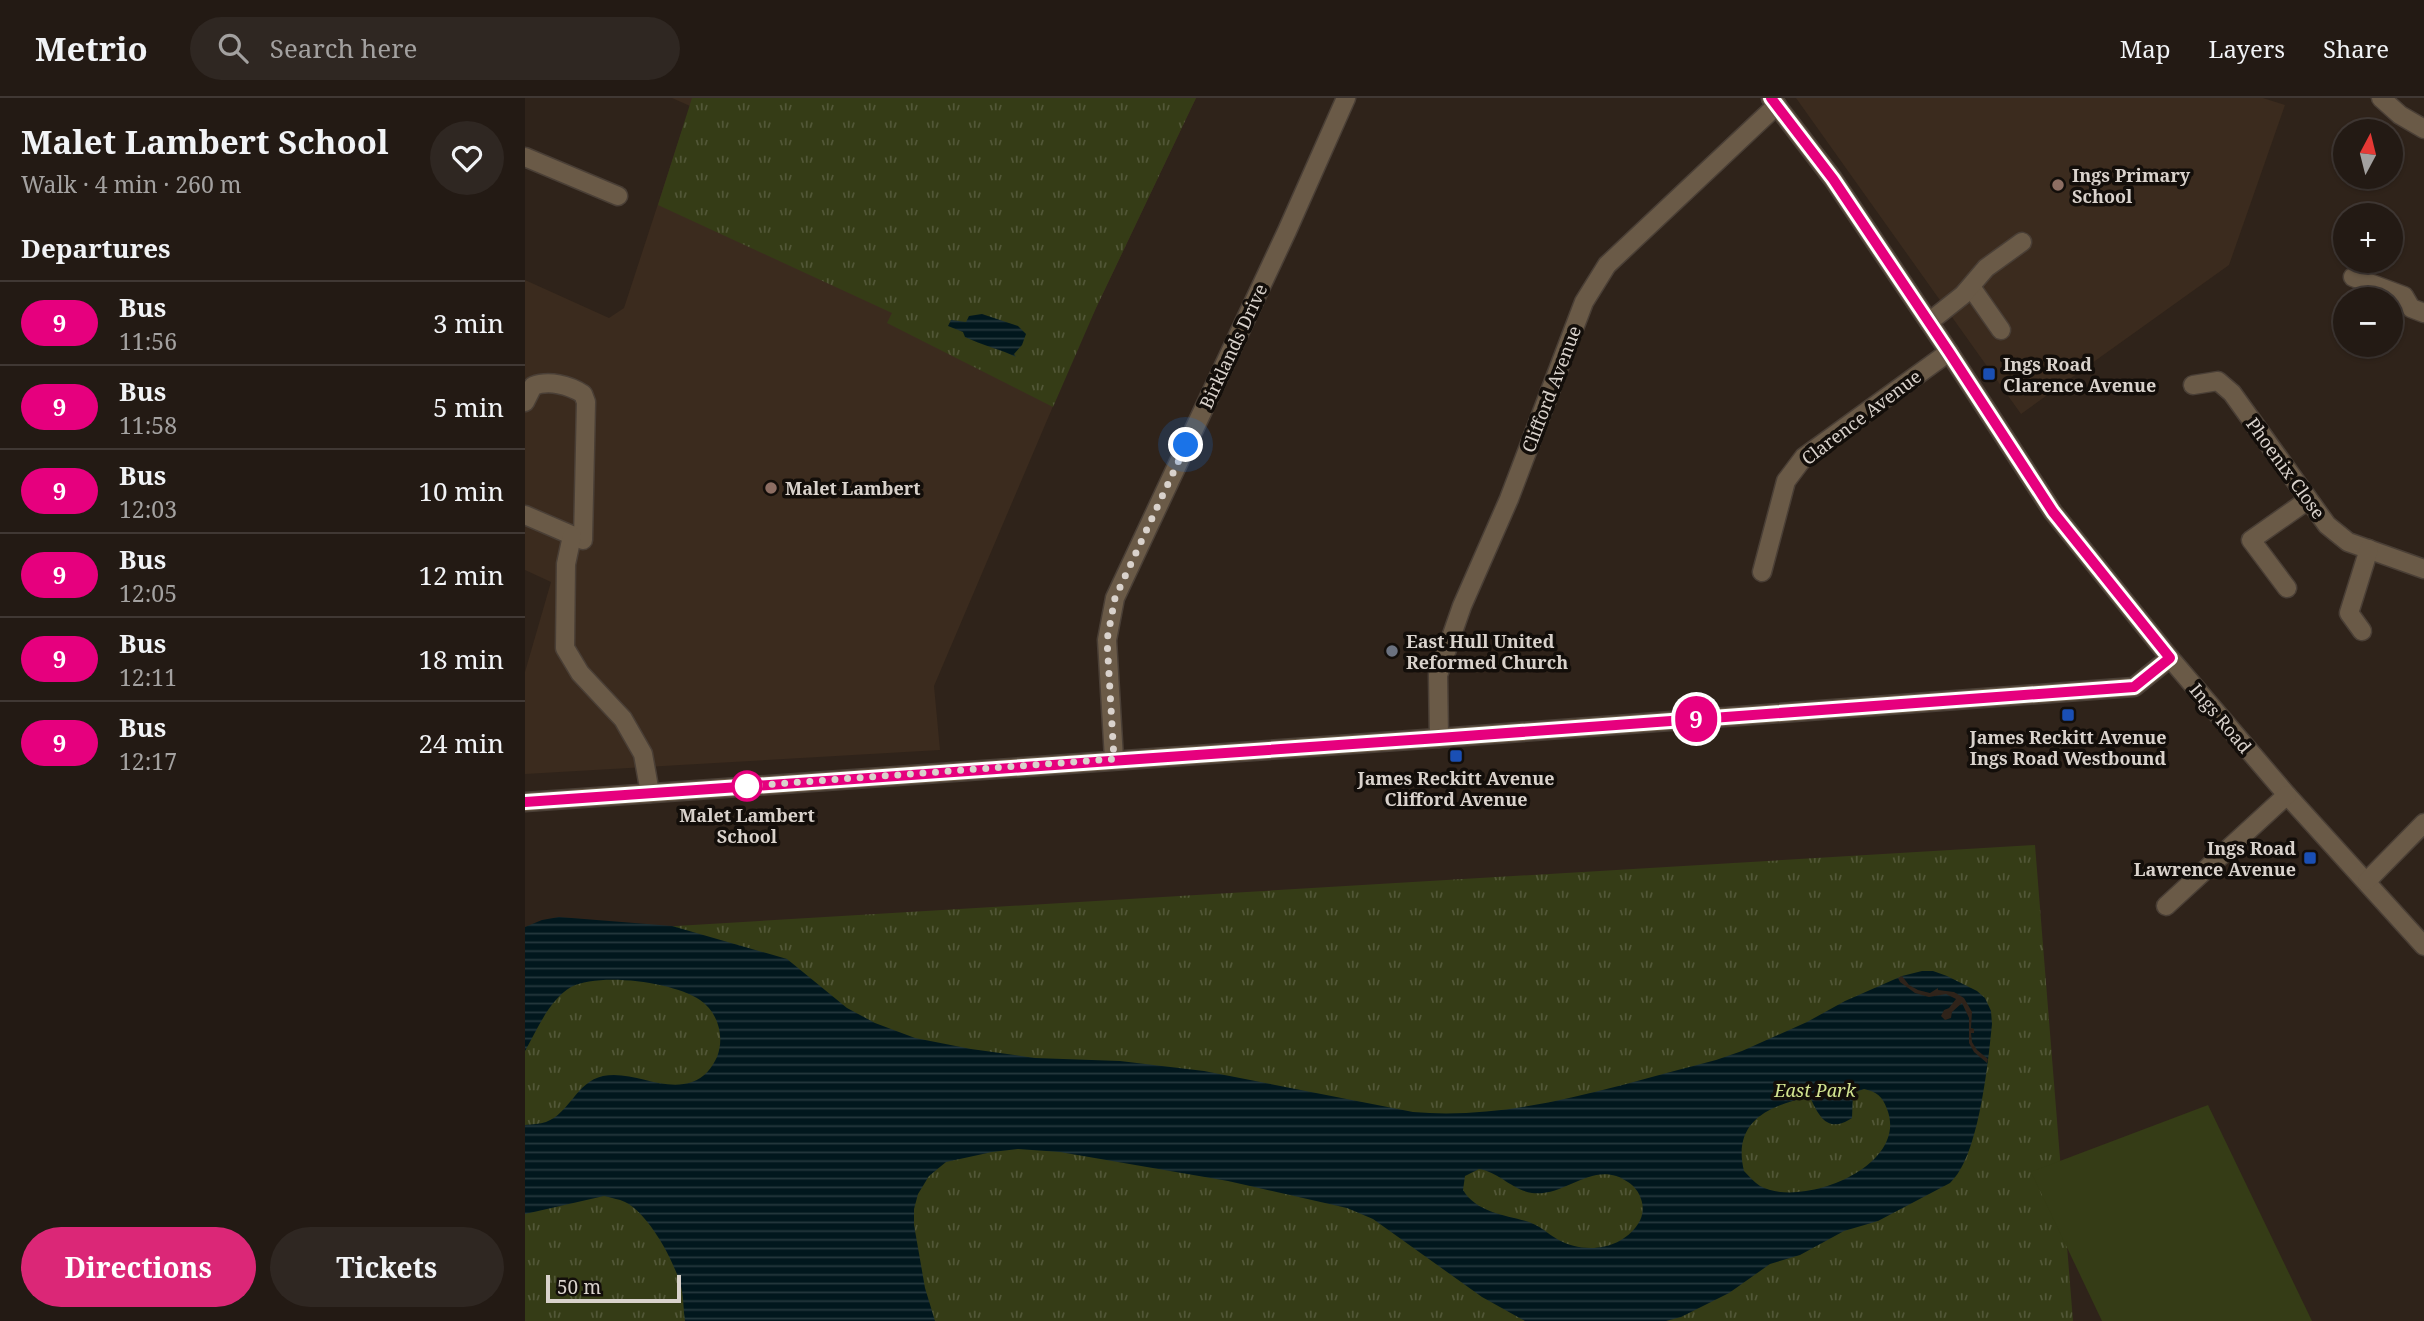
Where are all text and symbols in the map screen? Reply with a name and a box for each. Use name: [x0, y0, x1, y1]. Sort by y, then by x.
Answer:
search box: [190, 17, 680, 80]
text: Metrio: [35, 26, 148, 71]
icon: search: [214, 29, 252, 67]
text: Search here: [270, 30, 417, 66]
text: Map: [2120, 32, 2171, 65]
text: Layers: [2209, 32, 2285, 65]
text: Share: [2323, 32, 2389, 65]
text: Malet Lambert School: [21, 119, 389, 164]
north arrow: [2333, 119, 2403, 189]
map controls: [2333, 119, 2403, 357]
button: heart: [430, 121, 504, 195]
place label: Ings Primary School: [2072, 163, 2191, 208]
text: Walk · 4 min · 260 m: [21, 168, 241, 200]
marker: Ings Primary School: [2050, 177, 2066, 193]
button: +: [2333, 203, 2403, 273]
text: Departures: [21, 230, 171, 266]
street label: Birklands Drive: [1194, 280, 1272, 412]
button: −: [2333, 287, 2403, 357]
text: Bus: [119, 289, 166, 325]
text: 3 min: [433, 305, 504, 341]
text: 9: [53, 306, 66, 339]
street label: Clifford Avenue: [1516, 322, 1586, 456]
text: 11:56: [119, 325, 177, 357]
place label: Ings Road Clarence Avenue: [2003, 352, 2156, 397]
street label: Clarence Avenue: [1796, 364, 1926, 470]
marker: Ings Road Clarence Avenue: [1981, 366, 1997, 382]
text: Bus: [119, 373, 166, 409]
text: 5 min: [433, 389, 504, 425]
text: 9: [53, 390, 66, 423]
text: 11:58: [119, 409, 177, 441]
street label: Phoenix Close: [2241, 413, 2331, 523]
your location: [1168, 427, 1203, 462]
text: Bus: [119, 457, 166, 493]
text: 10 min: [419, 473, 504, 509]
text: 9: [53, 474, 66, 507]
place label: Malet Lambert: [785, 476, 921, 500]
marker: Malet Lambert: [763, 480, 779, 496]
text: 12:03: [119, 493, 177, 525]
text: Bus: [119, 541, 166, 577]
text: 12 min: [419, 557, 504, 593]
text: 9: [53, 558, 66, 591]
text: 12:05: [119, 577, 177, 609]
text: Bus: [119, 625, 166, 661]
place label: East Hull United Reformed Church: [1406, 629, 1568, 674]
text: 18 min: [419, 641, 504, 677]
text: 9: [53, 642, 66, 675]
marker: East Hull United Reformed Church: [1384, 643, 1400, 659]
text: 12:11: [119, 661, 177, 693]
street label: Ings Road: [2185, 678, 2257, 758]
line badge: 9: [1673, 696, 1719, 742]
text: 9: [1689, 702, 1703, 735]
marker: James Reckitt Avenue Ings Road Westbound: [2060, 707, 2076, 723]
text: Bus: [119, 709, 166, 745]
text: 24 min: [419, 725, 504, 761]
place label: James Reckitt Avenue Ings Road Westbound: [1969, 725, 2167, 770]
text: 9: [53, 726, 66, 759]
text: 12:17: [119, 745, 177, 777]
marker: James Reckitt Avenue Clifford Avenue: [1448, 748, 1464, 764]
place label: James Reckitt Avenue Clifford Avenue: [1357, 766, 1554, 811]
marker: Malet Lambert School: [732, 771, 762, 801]
place label: Malet Lambert School: [679, 803, 815, 848]
place label: Ings Road Lawrence Avenue: [2134, 836, 2296, 881]
marker: Ings Road Lawrence Avenue: [2302, 850, 2318, 866]
park label: East Park: [1773, 1078, 1857, 1102]
button: Directions: [21, 1227, 256, 1307]
button: Tickets: [270, 1227, 504, 1307]
scale bar: [546, 1272, 681, 1304]
text: 50 m: [557, 1274, 601, 1300]

